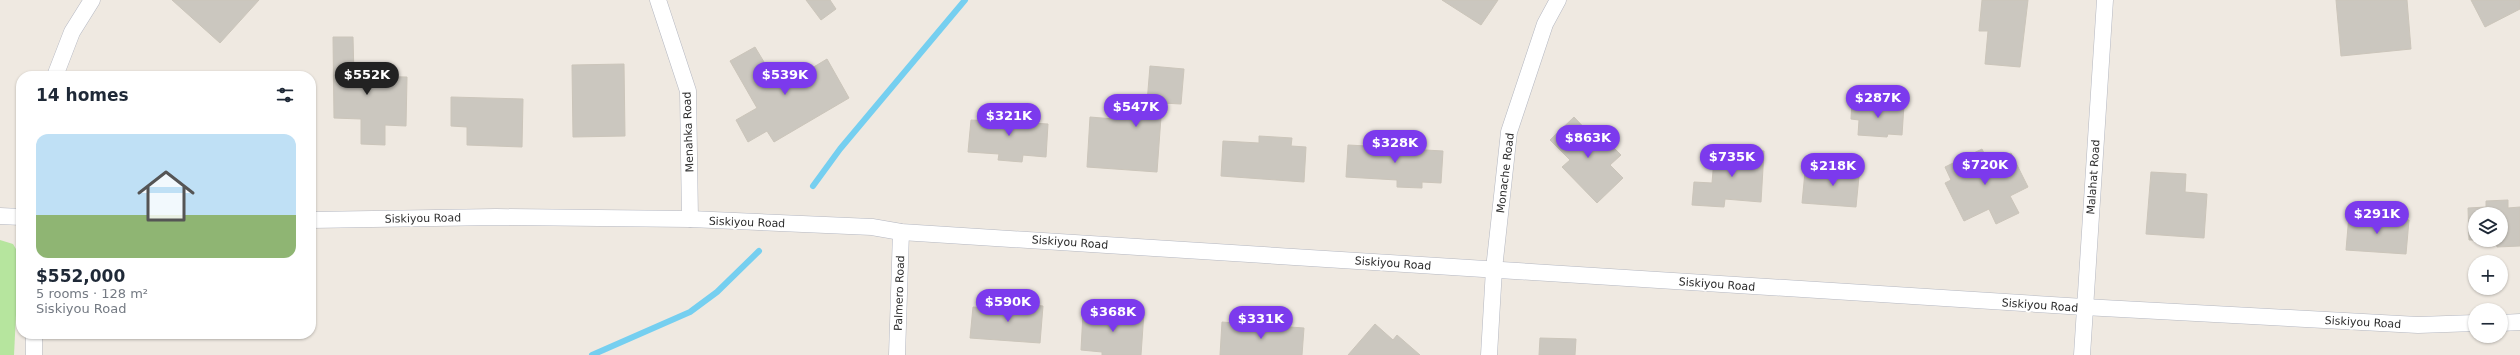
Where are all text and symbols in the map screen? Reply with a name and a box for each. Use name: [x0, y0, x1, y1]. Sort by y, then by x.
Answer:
pin: $552K: [339, 62, 395, 96]
pin: $539K: [757, 62, 813, 96]
text: $552K: [344, 67, 390, 82]
text: $539K: [762, 67, 808, 82]
icon: filters: [274, 84, 296, 106]
text: 14 homes: [36, 85, 129, 105]
pin: $287K: [1850, 85, 1906, 119]
text: $287K: [1855, 90, 1901, 105]
street label: Menahka Road: [681, 91, 696, 173]
pin: $547K: [1108, 94, 1164, 128]
text: $547K: [1113, 99, 1159, 114]
pin: $321K: [981, 103, 1037, 137]
text: $321K: [986, 108, 1032, 123]
pin: $863K: [1560, 125, 1616, 159]
pin: $328K: [1367, 130, 1423, 164]
text: $863K: [1565, 130, 1611, 145]
street label: Monache Road: [1494, 132, 1517, 214]
text: $328K: [1372, 135, 1418, 150]
street label: Malahat Road: [2084, 139, 2103, 215]
pin: $735K: [1704, 144, 1760, 178]
text: $735K: [1709, 149, 1755, 164]
pin: $720K: [1957, 152, 2013, 186]
pin: $218K: [1805, 153, 1861, 187]
text: $720K: [1962, 157, 2008, 172]
text: $218K: [1810, 158, 1856, 173]
icon: home: [130, 160, 202, 232]
pin: $291K: [2349, 201, 2405, 235]
text: $291K: [2354, 206, 2400, 221]
map controls: [2468, 207, 2508, 343]
button: layers: [2468, 207, 2508, 247]
street label: Siskiyou Road: [385, 211, 461, 226]
street label: Siskiyou Road: [709, 215, 785, 230]
street label: Siskiyou Road: [1031, 233, 1109, 252]
street label: Siskiyou Road: [1354, 254, 1432, 273]
street label: Palmero Road: [892, 255, 907, 331]
button: +: [2468, 255, 2508, 295]
text: $552,000: [36, 266, 125, 286]
street label: Siskiyou Road: [1678, 275, 1756, 294]
text: 5 rooms · 128 m²: [36, 286, 148, 301]
pin: $590K: [980, 289, 1036, 323]
text: $590K: [985, 294, 1031, 309]
street label: Siskiyou Road: [2001, 296, 2079, 315]
pin: $368K: [1085, 299, 1141, 333]
text: Siskiyou Road: [36, 301, 126, 316]
button: −: [2468, 303, 2508, 343]
text: $368K: [1090, 304, 1136, 319]
pin: $331K: [1233, 306, 1289, 340]
text: $331K: [1238, 311, 1284, 326]
street label: Siskiyou Road: [2324, 314, 2402, 331]

